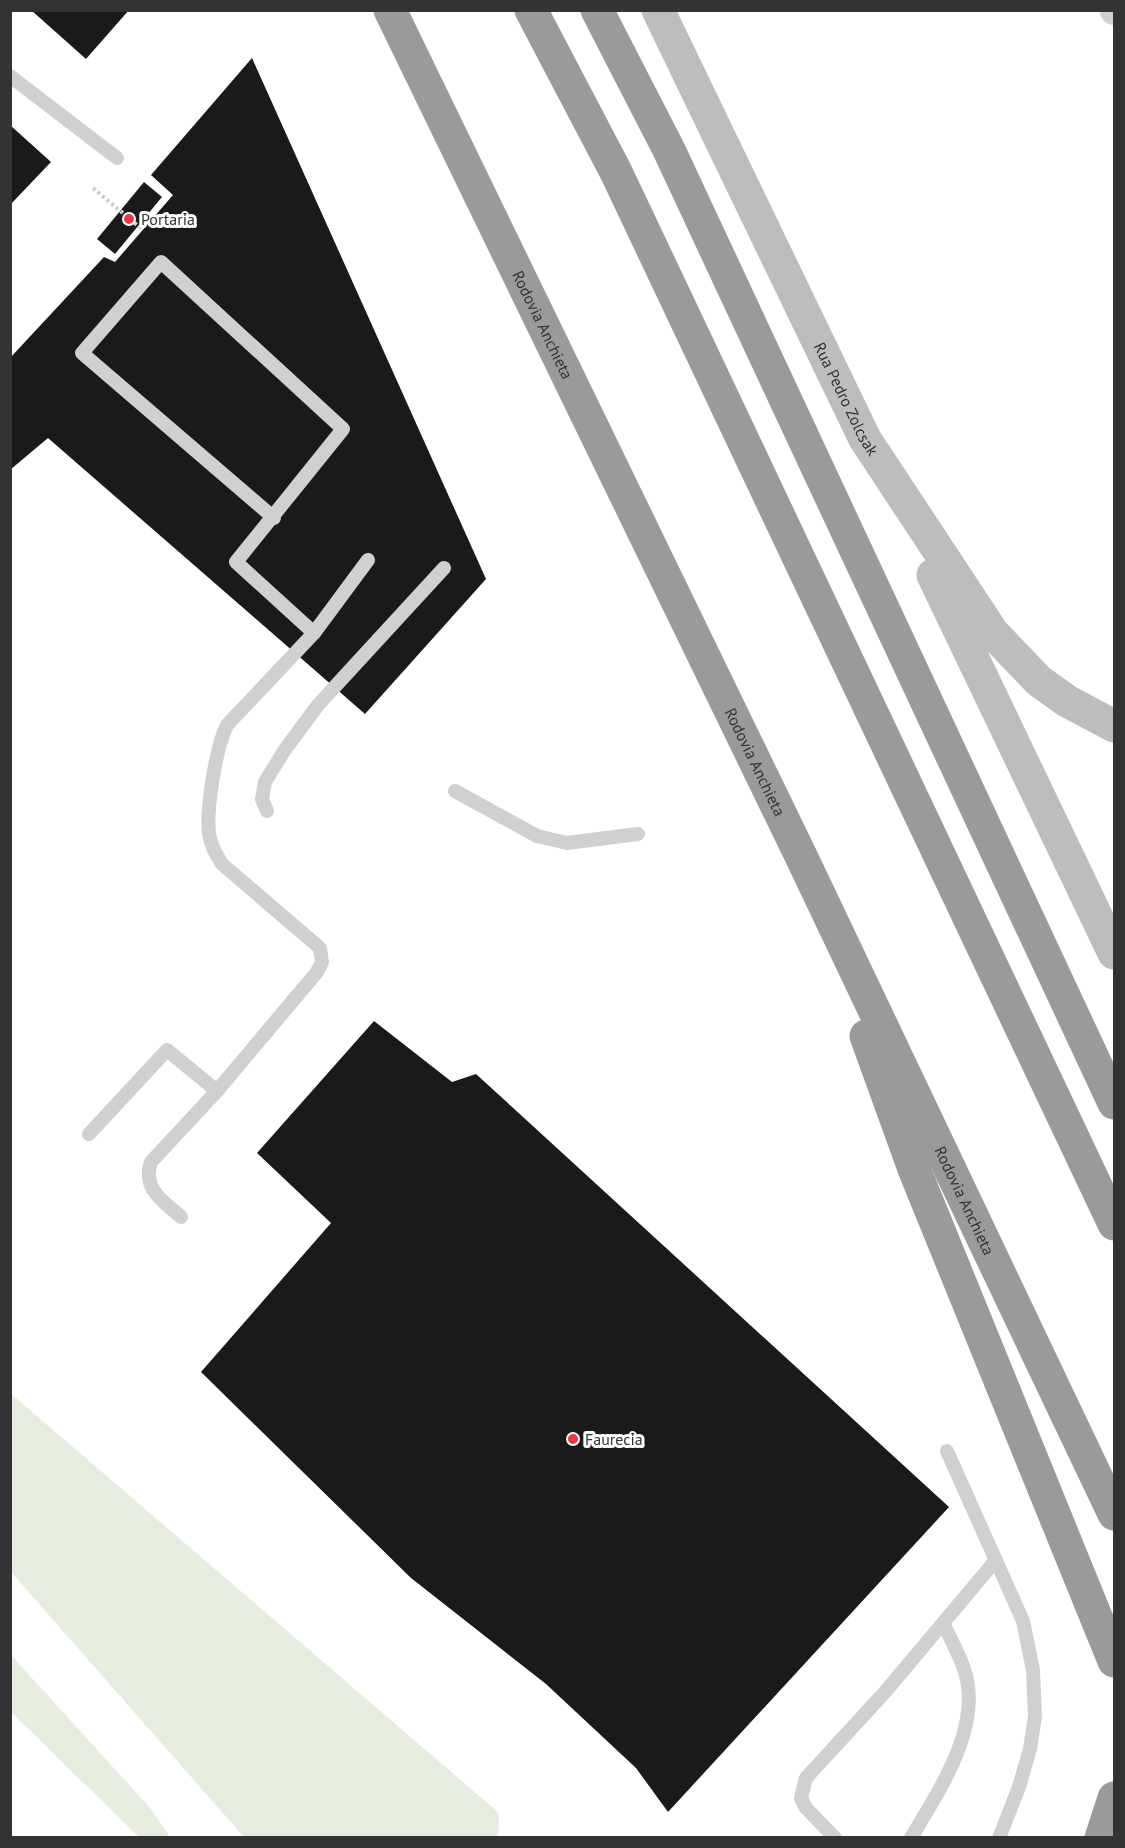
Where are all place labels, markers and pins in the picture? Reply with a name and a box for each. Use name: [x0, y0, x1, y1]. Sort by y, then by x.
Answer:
place label: Portaria: [141, 209, 195, 229]
marker: Portaria: [122, 212, 136, 226]
place label: Faurecia: [585, 1429, 643, 1449]
marker: Faurecia: [566, 1432, 580, 1446]

